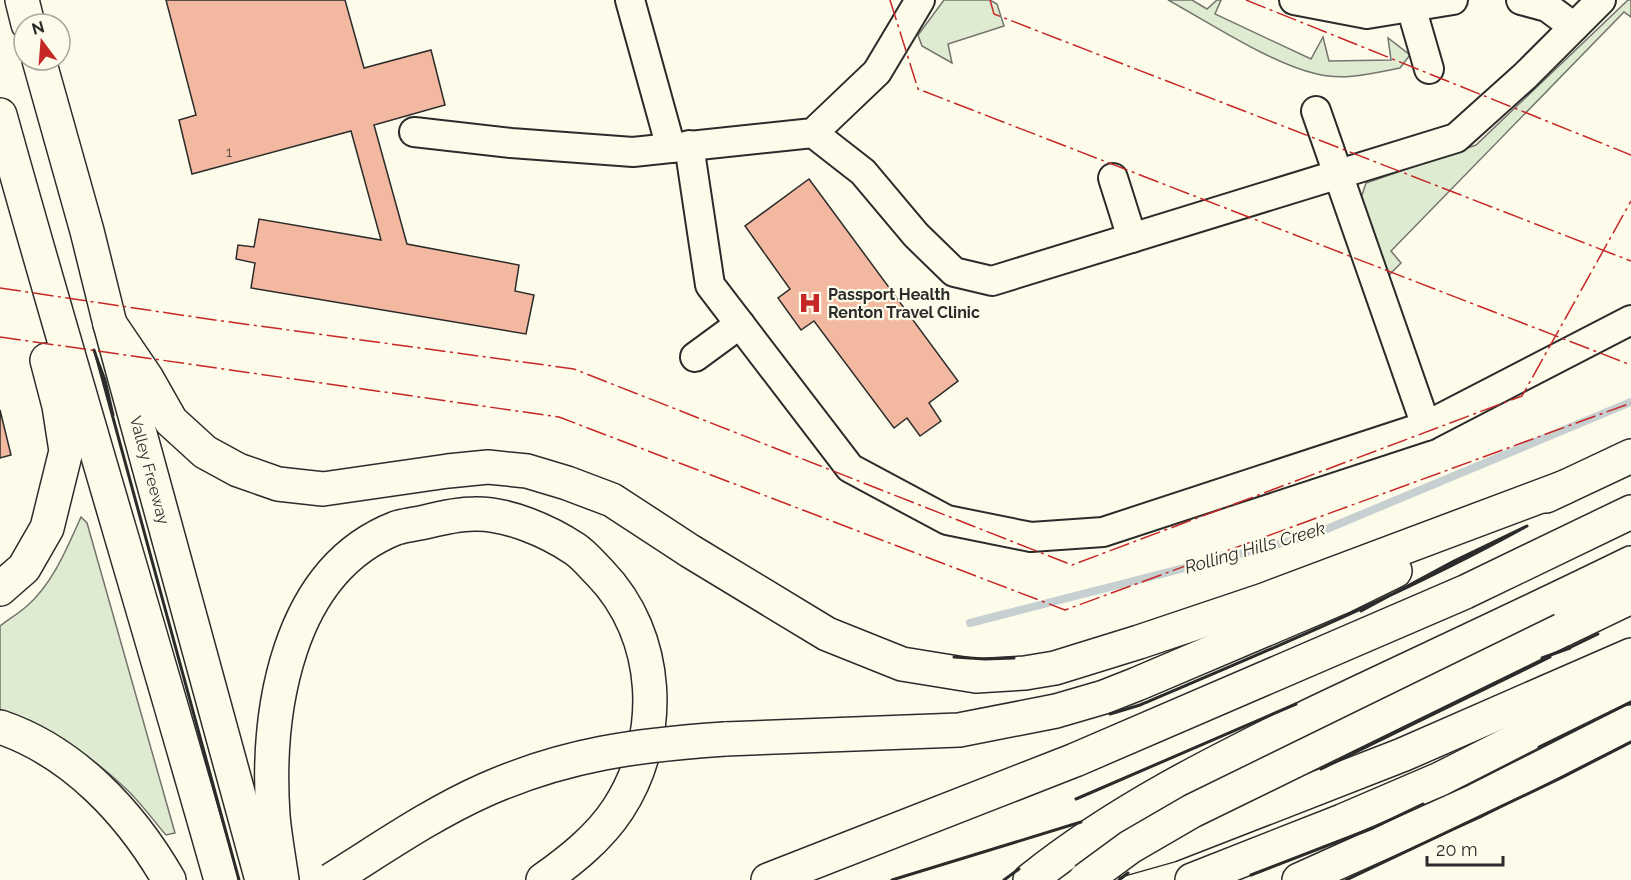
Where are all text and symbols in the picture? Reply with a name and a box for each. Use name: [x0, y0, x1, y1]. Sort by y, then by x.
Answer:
north arrow: [12, 12, 72, 72]
text: N: [30, 17, 46, 39]
house number: 1: [226, 144, 232, 160]
place label: Passport Health Renton Travel Clinic: [828, 285, 980, 322]
hospital icon: Passport Health Renton Travel Clinic: [797, 290, 823, 316]
street label: Valley Freeway: [126, 414, 173, 527]
water label: Rolling Hills Creek: [1182, 517, 1328, 578]
scale bar: [1427, 829, 1504, 867]
text: 20 m: [1436, 839, 1478, 860]

